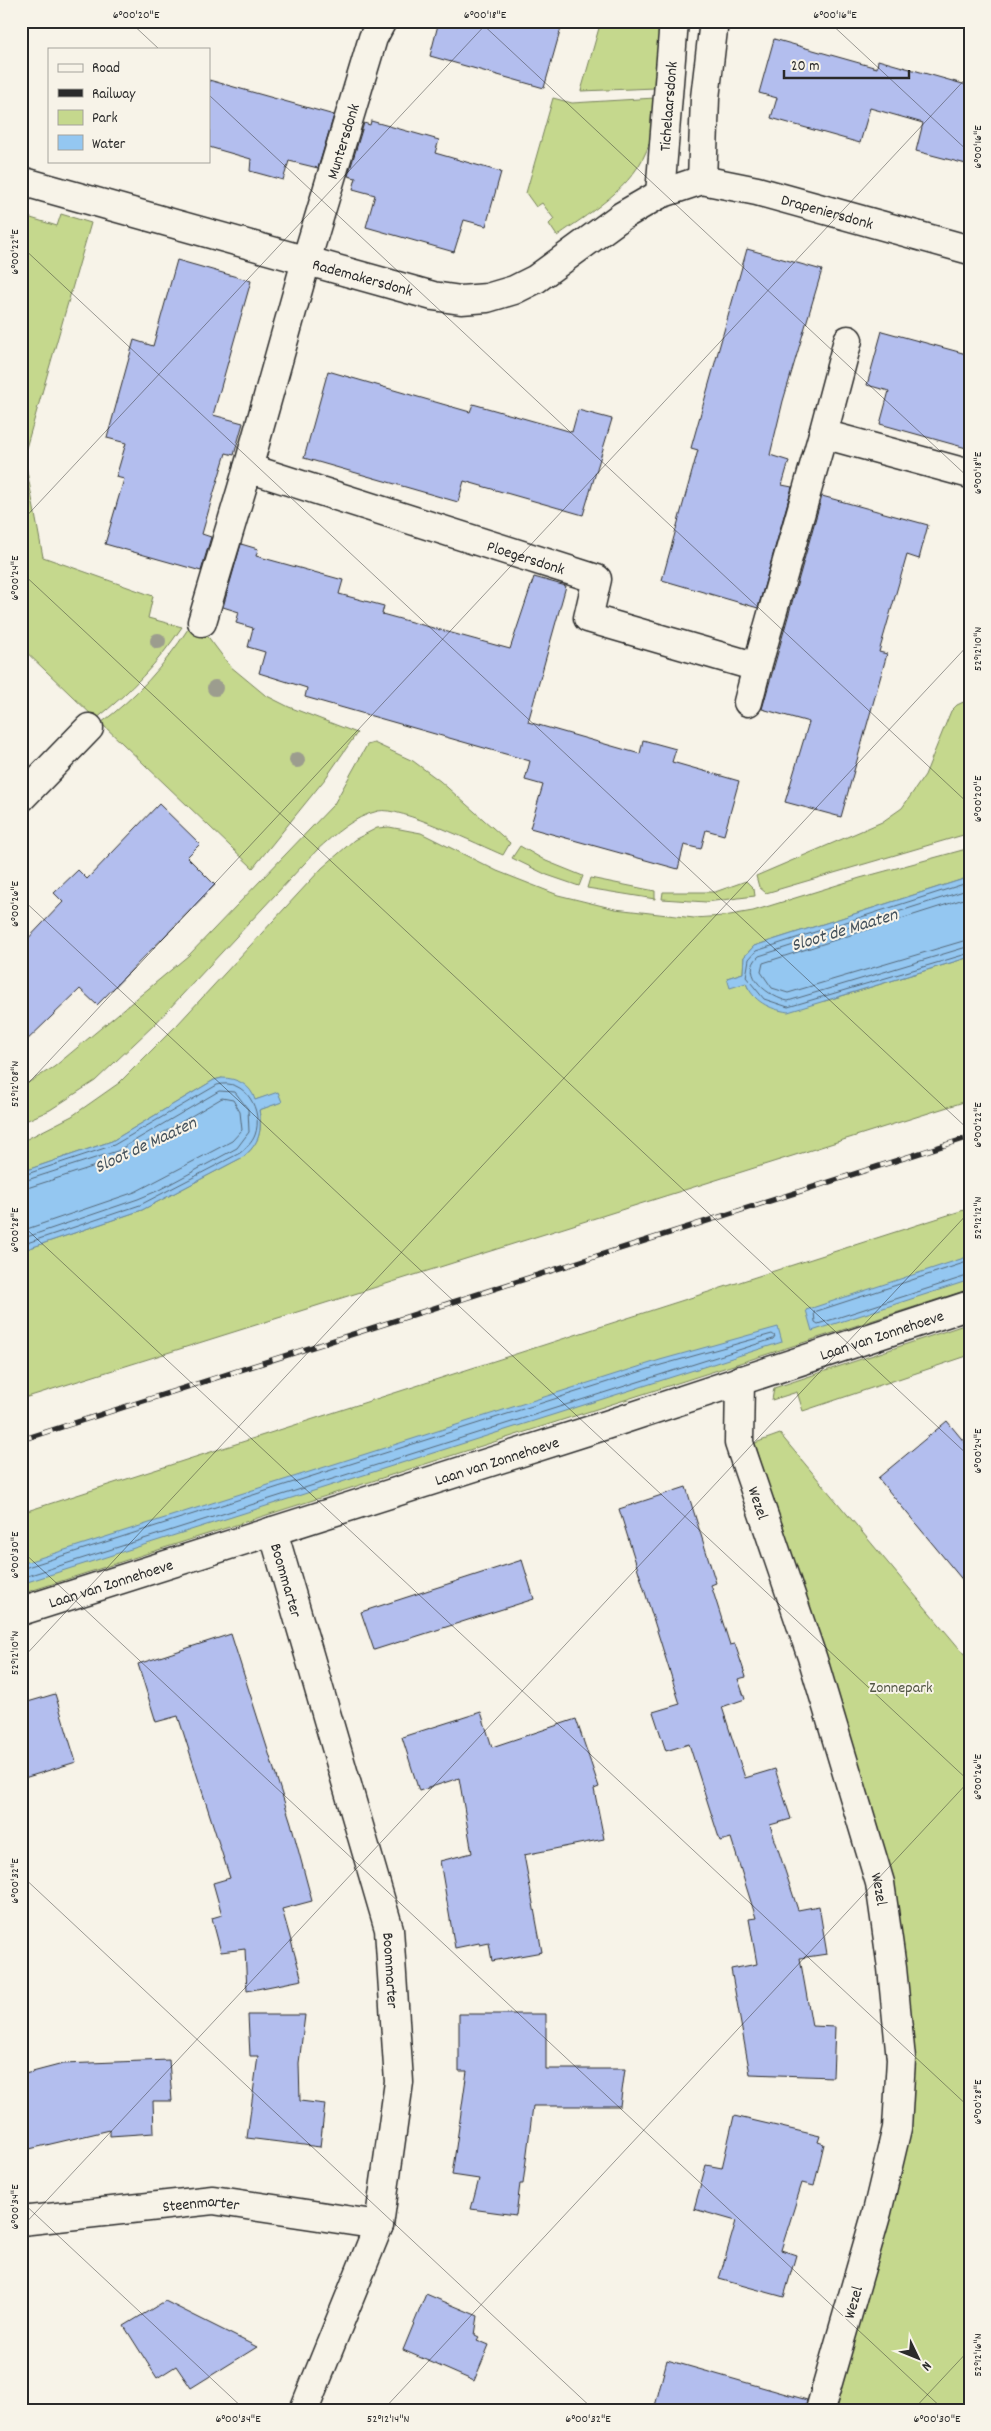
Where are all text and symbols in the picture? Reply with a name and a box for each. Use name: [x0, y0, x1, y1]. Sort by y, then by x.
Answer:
text: 6°00'20"E: [113, 7, 160, 24]
text: 6°00'18"E: [464, 7, 507, 24]
text: 6°00'16"E: [813, 7, 857, 24]
legend: [48, 48, 210, 162]
scale bar: [784, 48, 908, 80]
text: 20 m: [791, 56, 819, 78]
text: Road: [92, 58, 120, 80]
street label: Tichelaarsdonk: [654, 61, 685, 152]
text: Railway: [92, 84, 136, 106]
street label: Muntersdonk: [322, 101, 367, 182]
text: Park: [92, 108, 118, 130]
text: 6°00'16"E: [970, 125, 987, 169]
text: Water: [92, 134, 126, 156]
street label: Drapeniersdonk: [778, 189, 876, 237]
text: 6°00'22"E: [7, 229, 24, 275]
street label: Rademakersdonk: [309, 254, 415, 304]
text: 6°00'18"E: [970, 451, 987, 494]
street label: Ploegersdonk: [484, 536, 567, 582]
text: 6°00'24"E: [7, 555, 24, 601]
text: 52°12'10"N: [970, 627, 987, 671]
text: 6°00'20"E: [970, 775, 987, 822]
text: 6°00'26"E: [7, 880, 24, 927]
water label: Sloot de Maaten: [789, 903, 902, 959]
text: 52°12'08"N: [7, 1061, 24, 1107]
text: 6°00'22"E: [970, 1102, 987, 1148]
water label: Sloot de Maaten: [91, 1111, 202, 1181]
text: 52°12'12"N: [970, 1196, 987, 1239]
text: 6°00'28"E: [7, 1207, 24, 1252]
street label: Laan van Zonnehoeve: [817, 1305, 947, 1368]
text: 6°00'24"E: [970, 1428, 987, 1474]
street label: Laan van Zonnehoeve: [432, 1432, 562, 1493]
street label: Wezel: [741, 1484, 773, 1523]
text: 6°00'30"E: [7, 1531, 24, 1578]
street label: Boommarter: [263, 1541, 307, 1621]
street label: Laan van Zonnehoeve: [46, 1554, 176, 1615]
text: 52°12'10"N: [7, 1631, 24, 1675]
park label: Zonnepark: [869, 1677, 933, 1700]
text: 6°00'26"E: [970, 1753, 987, 1800]
text: 6°00'32"E: [7, 1858, 24, 1904]
street label: Wezel: [864, 1870, 892, 1907]
street label: Boommarter: [375, 1932, 403, 2009]
text: 6°00'28"E: [970, 2079, 987, 2124]
text: 6°00'34"E: [7, 2184, 24, 2230]
street label: Steenmarter: [161, 2191, 241, 2219]
street label: Wezel: [839, 2283, 870, 2322]
text: 52°12'16"N: [970, 2333, 987, 2377]
north arrow: [894, 2334, 944, 2384]
text: N: [916, 2356, 936, 2375]
text: 6°00'34"E: [215, 2411, 261, 2428]
text: 52°12'14"N: [367, 2411, 409, 2428]
text: 6°00'32"E: [565, 2411, 611, 2428]
text: 6°00'30"E: [914, 2411, 961, 2428]

